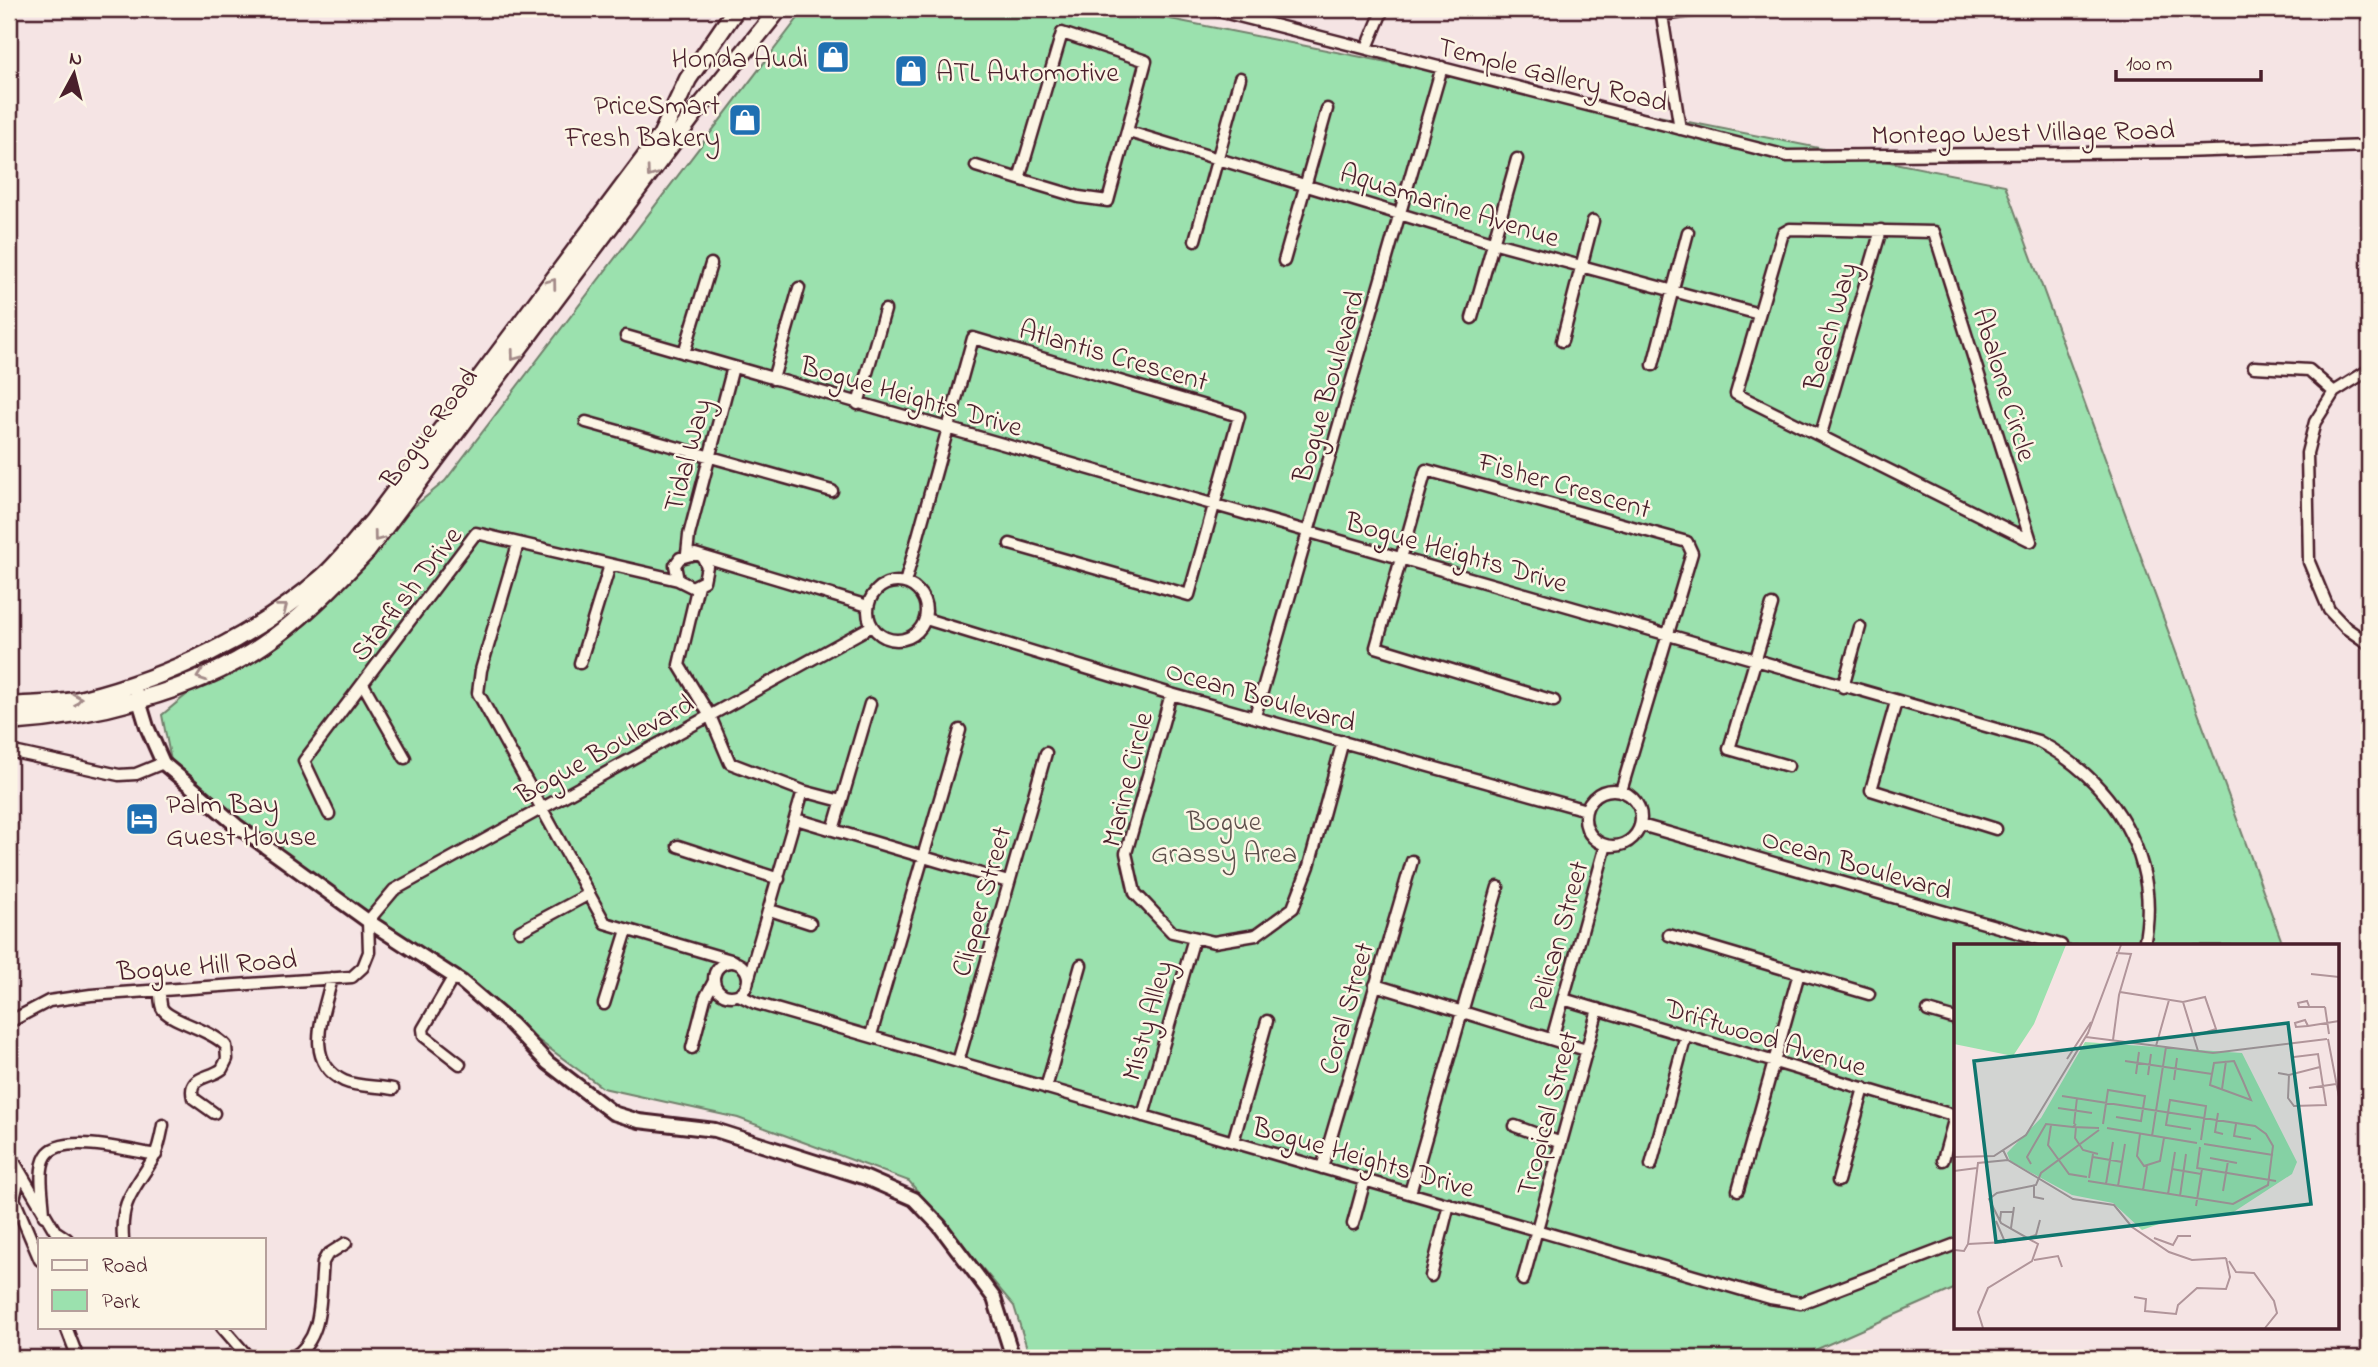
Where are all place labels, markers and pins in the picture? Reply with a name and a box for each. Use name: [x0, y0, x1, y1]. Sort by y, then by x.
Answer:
shop icon: Honda Audi: [814, 38, 852, 76]
place label: Honda Audi: [672, 40, 808, 81]
shop icon: ATL Automotive: [892, 52, 930, 90]
place label: ATL Automotive: [936, 54, 1119, 95]
place label: PriceSmart Fresh Bakery: [564, 87, 720, 160]
shop icon: PriceSmart Fresh Bakery: [726, 101, 764, 139]
place label: Palm Bay Guest House: [166, 786, 317, 859]
hotel icon: Palm Bay Guest House: [123, 800, 161, 838]

